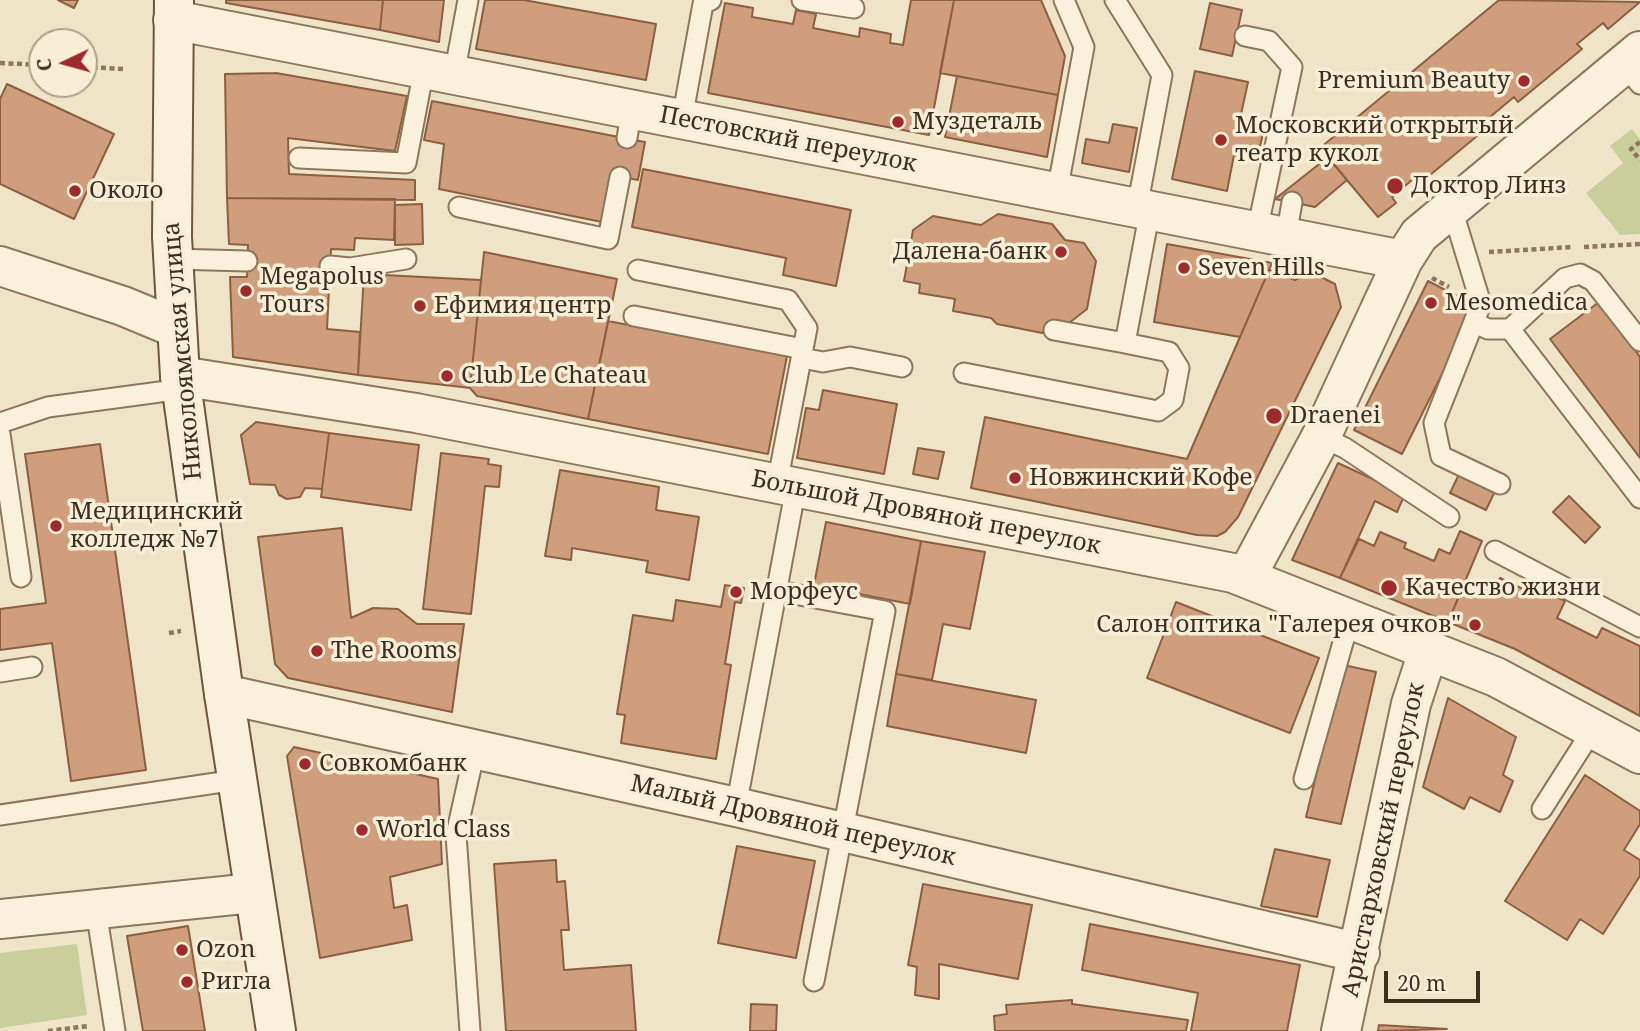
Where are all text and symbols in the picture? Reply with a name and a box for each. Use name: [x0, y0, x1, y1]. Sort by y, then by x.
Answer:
north arrow: [28, 28, 98, 98]
text: С: [31, 57, 58, 72]
place label: Premium Beauty: [1318, 67, 1510, 95]
marker: Premium Beauty: [1516, 73, 1532, 89]
street label: Пестовский переулок: [657, 101, 919, 179]
place label: Муздеталь: [912, 108, 1042, 136]
place label: Московский открытый театр кукол: [1235, 112, 1514, 168]
marker: Муздеталь: [890, 114, 906, 130]
marker: Московский открытый театр кукол: [1213, 132, 1229, 148]
place label: Доктор Линз: [1411, 172, 1566, 200]
marker: Доктор Линз: [1385, 176, 1405, 196]
place label: Около: [89, 177, 163, 205]
marker: Около: [67, 183, 83, 199]
street label: Николоямская улица: [157, 221, 209, 481]
place label: Далена-банк: [893, 238, 1047, 266]
marker: Далена-банк: [1053, 244, 1069, 260]
place label: Seven Hills: [1198, 254, 1325, 282]
marker: Seven Hills: [1176, 260, 1192, 276]
place label: Megapolus Tours: [260, 263, 384, 319]
marker: Megapolus Tours: [238, 283, 254, 299]
place label: Mesomedica: [1445, 289, 1588, 317]
place label: Ефимия центр: [434, 292, 611, 320]
marker: Mesomedica: [1423, 295, 1439, 311]
marker: Ефимия центр: [412, 298, 428, 314]
place label: Club Le Chateau: [461, 362, 647, 390]
marker: Club Le Chateau: [439, 368, 455, 384]
place label: Draenei: [1290, 402, 1381, 430]
marker: Draenei: [1264, 406, 1284, 426]
place label: Новжинский Кофе: [1029, 464, 1252, 492]
street label: Большой Дровяной переулок: [749, 465, 1103, 561]
marker: Новжинский Кофе: [1007, 470, 1023, 486]
place label: Медицинский колледж №7: [70, 498, 243, 554]
marker: Медицинский колледж №7: [48, 518, 64, 534]
place label: Качество жизни: [1405, 574, 1601, 602]
place label: Морфеус: [750, 578, 858, 606]
marker: Качество жизни: [1379, 578, 1399, 598]
marker: Морфеус: [728, 584, 744, 600]
place label: Салон оптика "Галерея очков": [1096, 611, 1461, 639]
marker: Салон оптика "Галерея очков": [1467, 617, 1483, 633]
place label: The Rooms: [331, 637, 457, 665]
marker: The Rooms: [309, 643, 325, 659]
street label: Аристарховский переулок: [1337, 680, 1431, 1000]
place label: Совкомбанк: [319, 750, 467, 778]
marker: Совкомбанк: [297, 756, 313, 772]
street label: Малый Дровяной переулок: [628, 770, 958, 872]
place label: World Class: [376, 816, 511, 844]
marker: World Class: [354, 822, 370, 838]
place label: Ozon: [196, 936, 255, 964]
marker: Ozon: [174, 942, 190, 958]
scale bar: [1388, 958, 1484, 1002]
place label: Ригла: [201, 968, 272, 996]
text: 20 m: [1397, 969, 1446, 997]
marker: Ригла: [179, 974, 195, 990]

